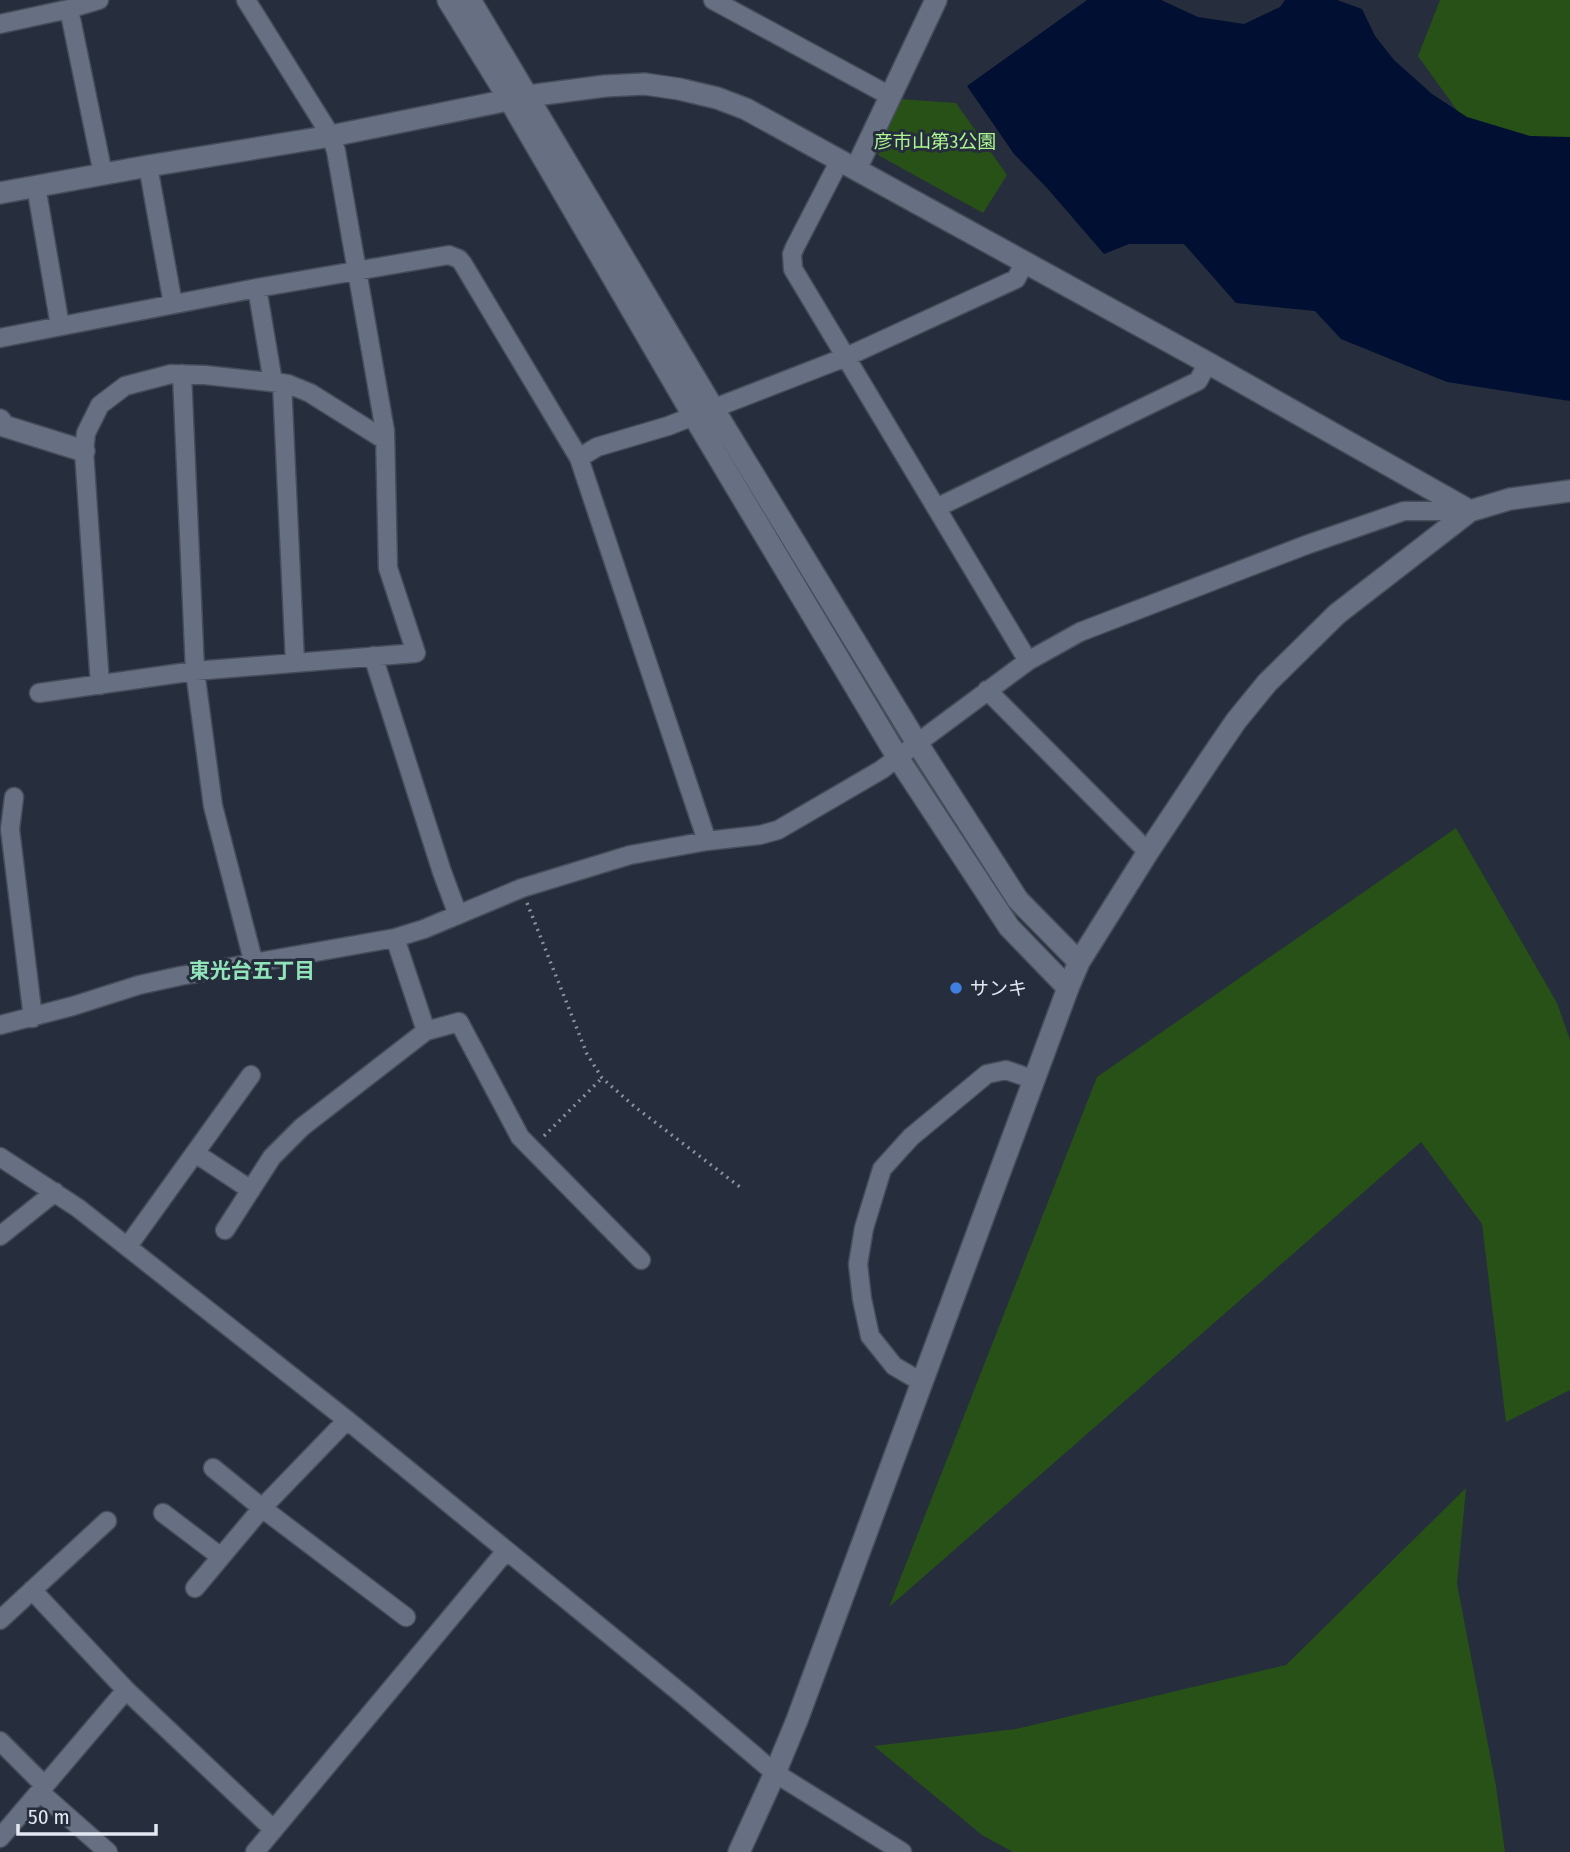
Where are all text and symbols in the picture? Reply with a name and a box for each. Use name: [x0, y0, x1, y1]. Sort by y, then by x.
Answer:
park label: 彦市山第3公園: [874, 130, 996, 153]
district label: 東光台五丁目: [189, 958, 315, 984]
place label: サンキ: [970, 977, 1027, 1000]
marker: サンキ: [948, 980, 964, 996]
scale bar: [18, 1792, 156, 1836]
text: 50 m: [28, 1804, 70, 1830]

